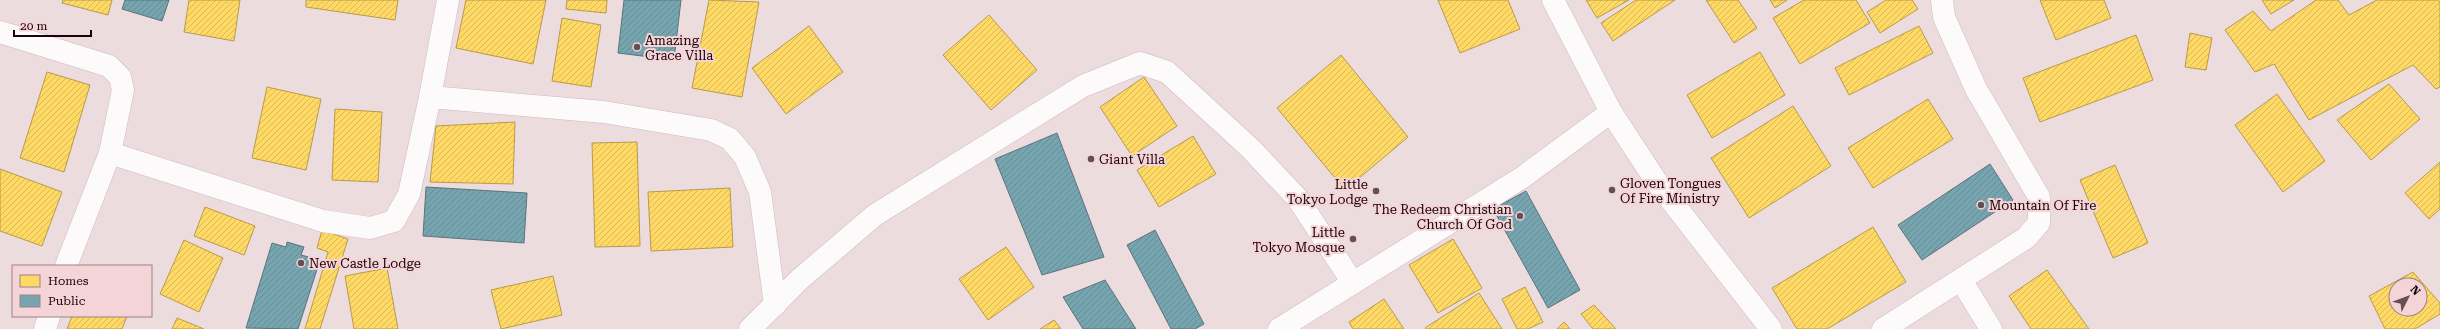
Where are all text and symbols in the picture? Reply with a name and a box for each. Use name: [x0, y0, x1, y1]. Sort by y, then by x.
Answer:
scale bar: [14, 12, 91, 38]
text: 20 m: [20, 19, 47, 33]
place label: Amazing Grace Villa: [645, 33, 713, 63]
marker: Amazing Grace Villa: [632, 42, 642, 52]
place label: Giant Villa: [1099, 152, 1165, 167]
marker: Giant Villa: [1086, 154, 1096, 164]
place label: Gloven Tongues Of Fire Ministry: [1620, 176, 1721, 206]
place label: Little Tokyo Lodge: [1287, 177, 1368, 207]
marker: Gloven Tongues Of Fire Ministry: [1607, 185, 1617, 195]
marker: Little Tokyo Lodge: [1371, 186, 1381, 196]
place label: Mountain Of Fire: [1989, 198, 2096, 213]
marker: Mountain Of Fire: [1976, 200, 1986, 210]
place label: The Redeem Christian Church Of God: [1373, 202, 1513, 232]
marker: The Redeem Christian Church Of God: [1515, 211, 1525, 221]
place label: Little Tokyo Mosque: [1252, 225, 1345, 255]
marker: Little Tokyo Mosque: [1348, 234, 1358, 244]
place label: New Castle Lodge: [309, 256, 421, 271]
marker: New Castle Lodge: [296, 258, 306, 268]
legend: [12, 265, 152, 317]
text: Homes: [48, 274, 89, 288]
north arrow: [2388, 277, 2428, 317]
text: N: [2407, 283, 2423, 299]
text: Public: [48, 294, 86, 308]

